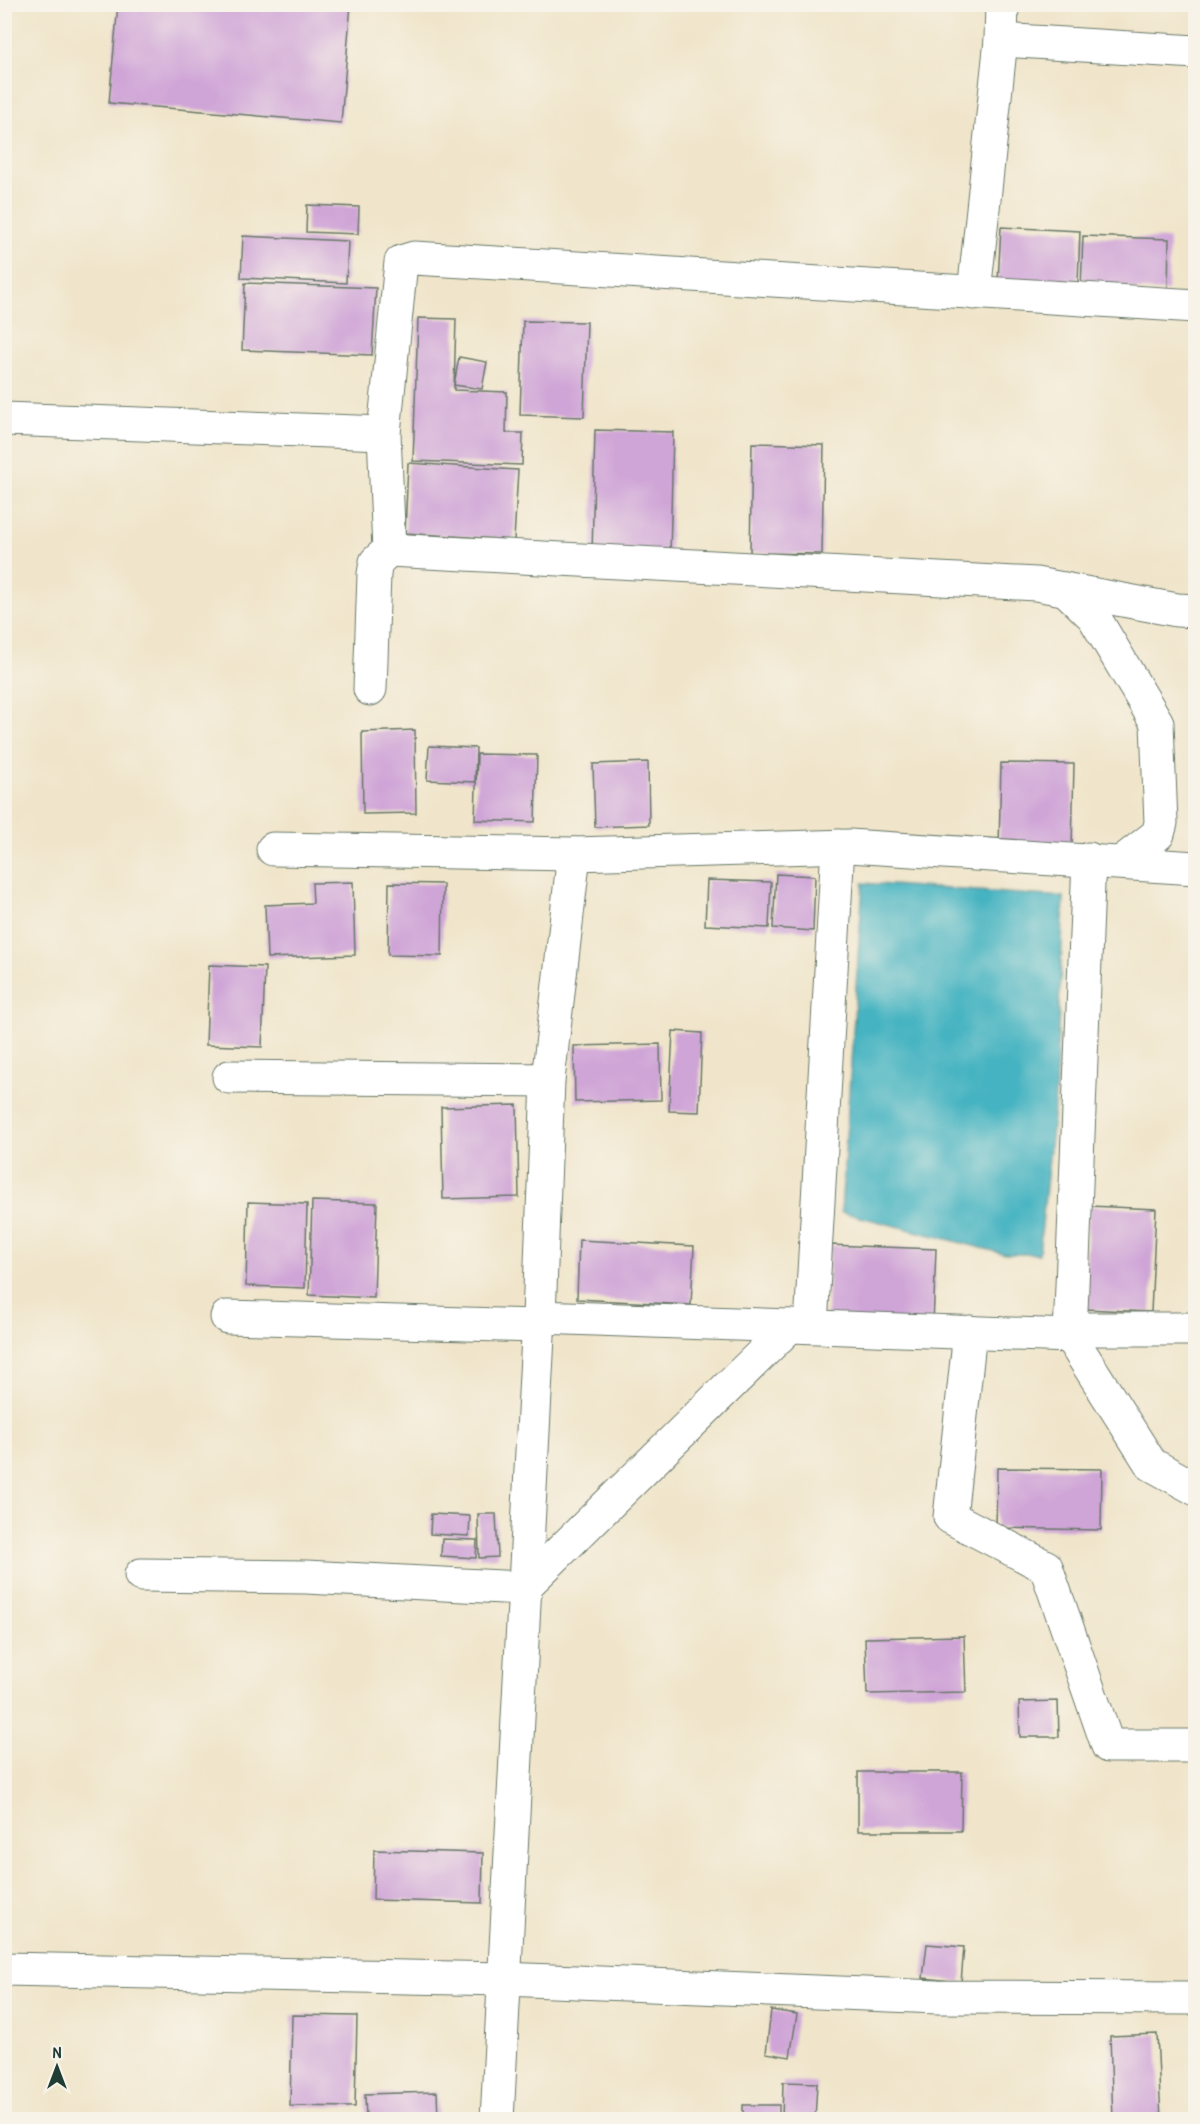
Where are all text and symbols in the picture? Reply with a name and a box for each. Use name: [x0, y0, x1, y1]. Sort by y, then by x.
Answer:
north arrow: [27, 2037, 87, 2097]
text: N: [53, 2041, 62, 2063]

